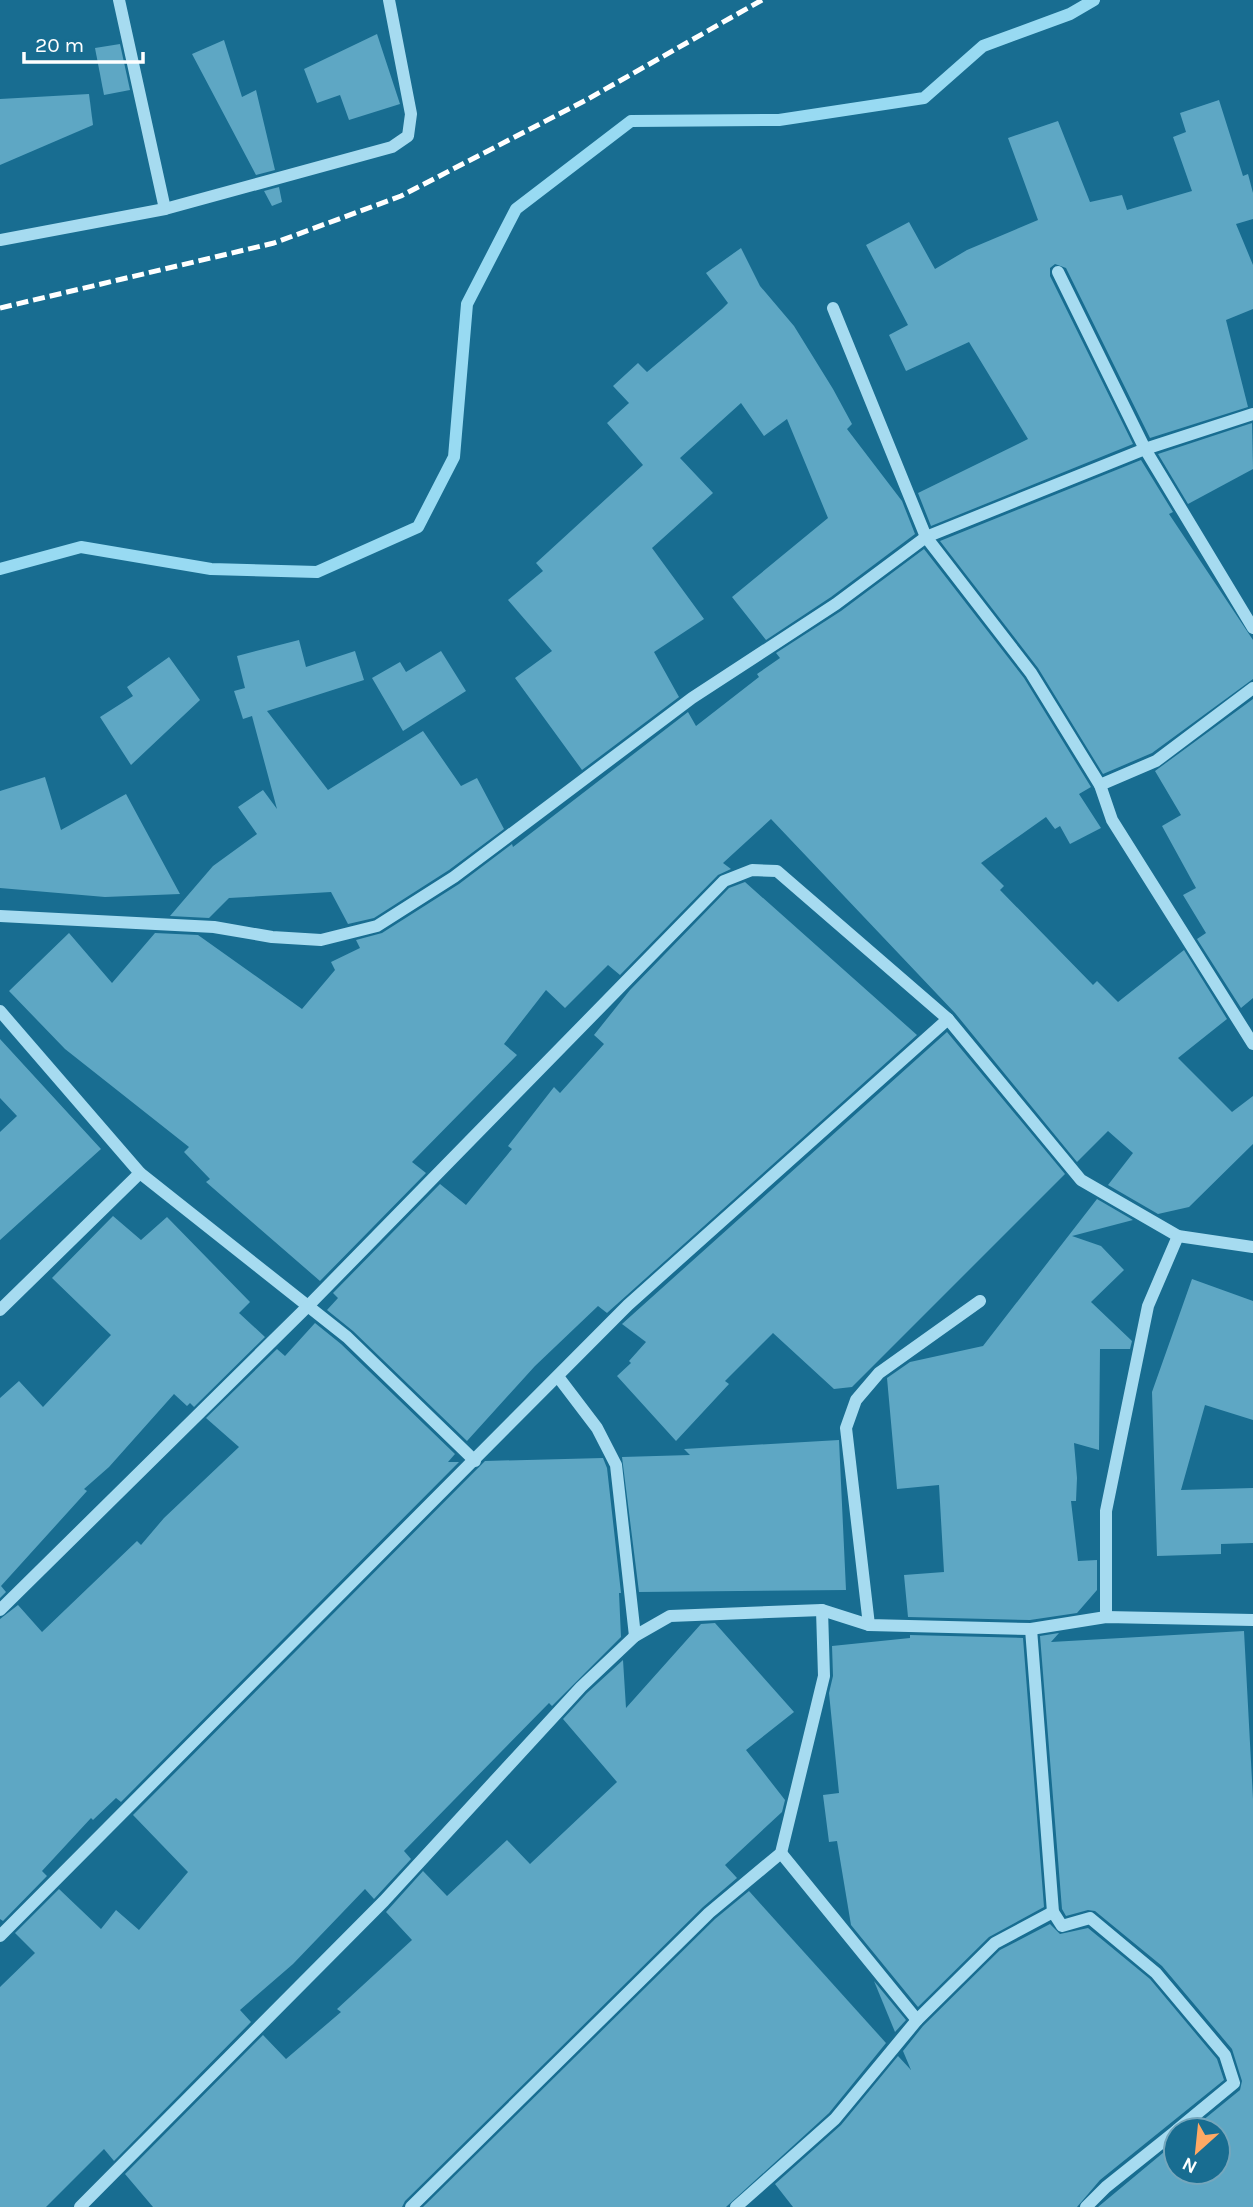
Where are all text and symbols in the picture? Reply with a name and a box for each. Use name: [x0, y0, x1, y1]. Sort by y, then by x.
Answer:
scale bar: [24, 21, 144, 65]
text: 20 m: [35, 33, 84, 57]
north arrow: [1162, 2116, 1232, 2186]
text: N: [1179, 2152, 1201, 2178]

